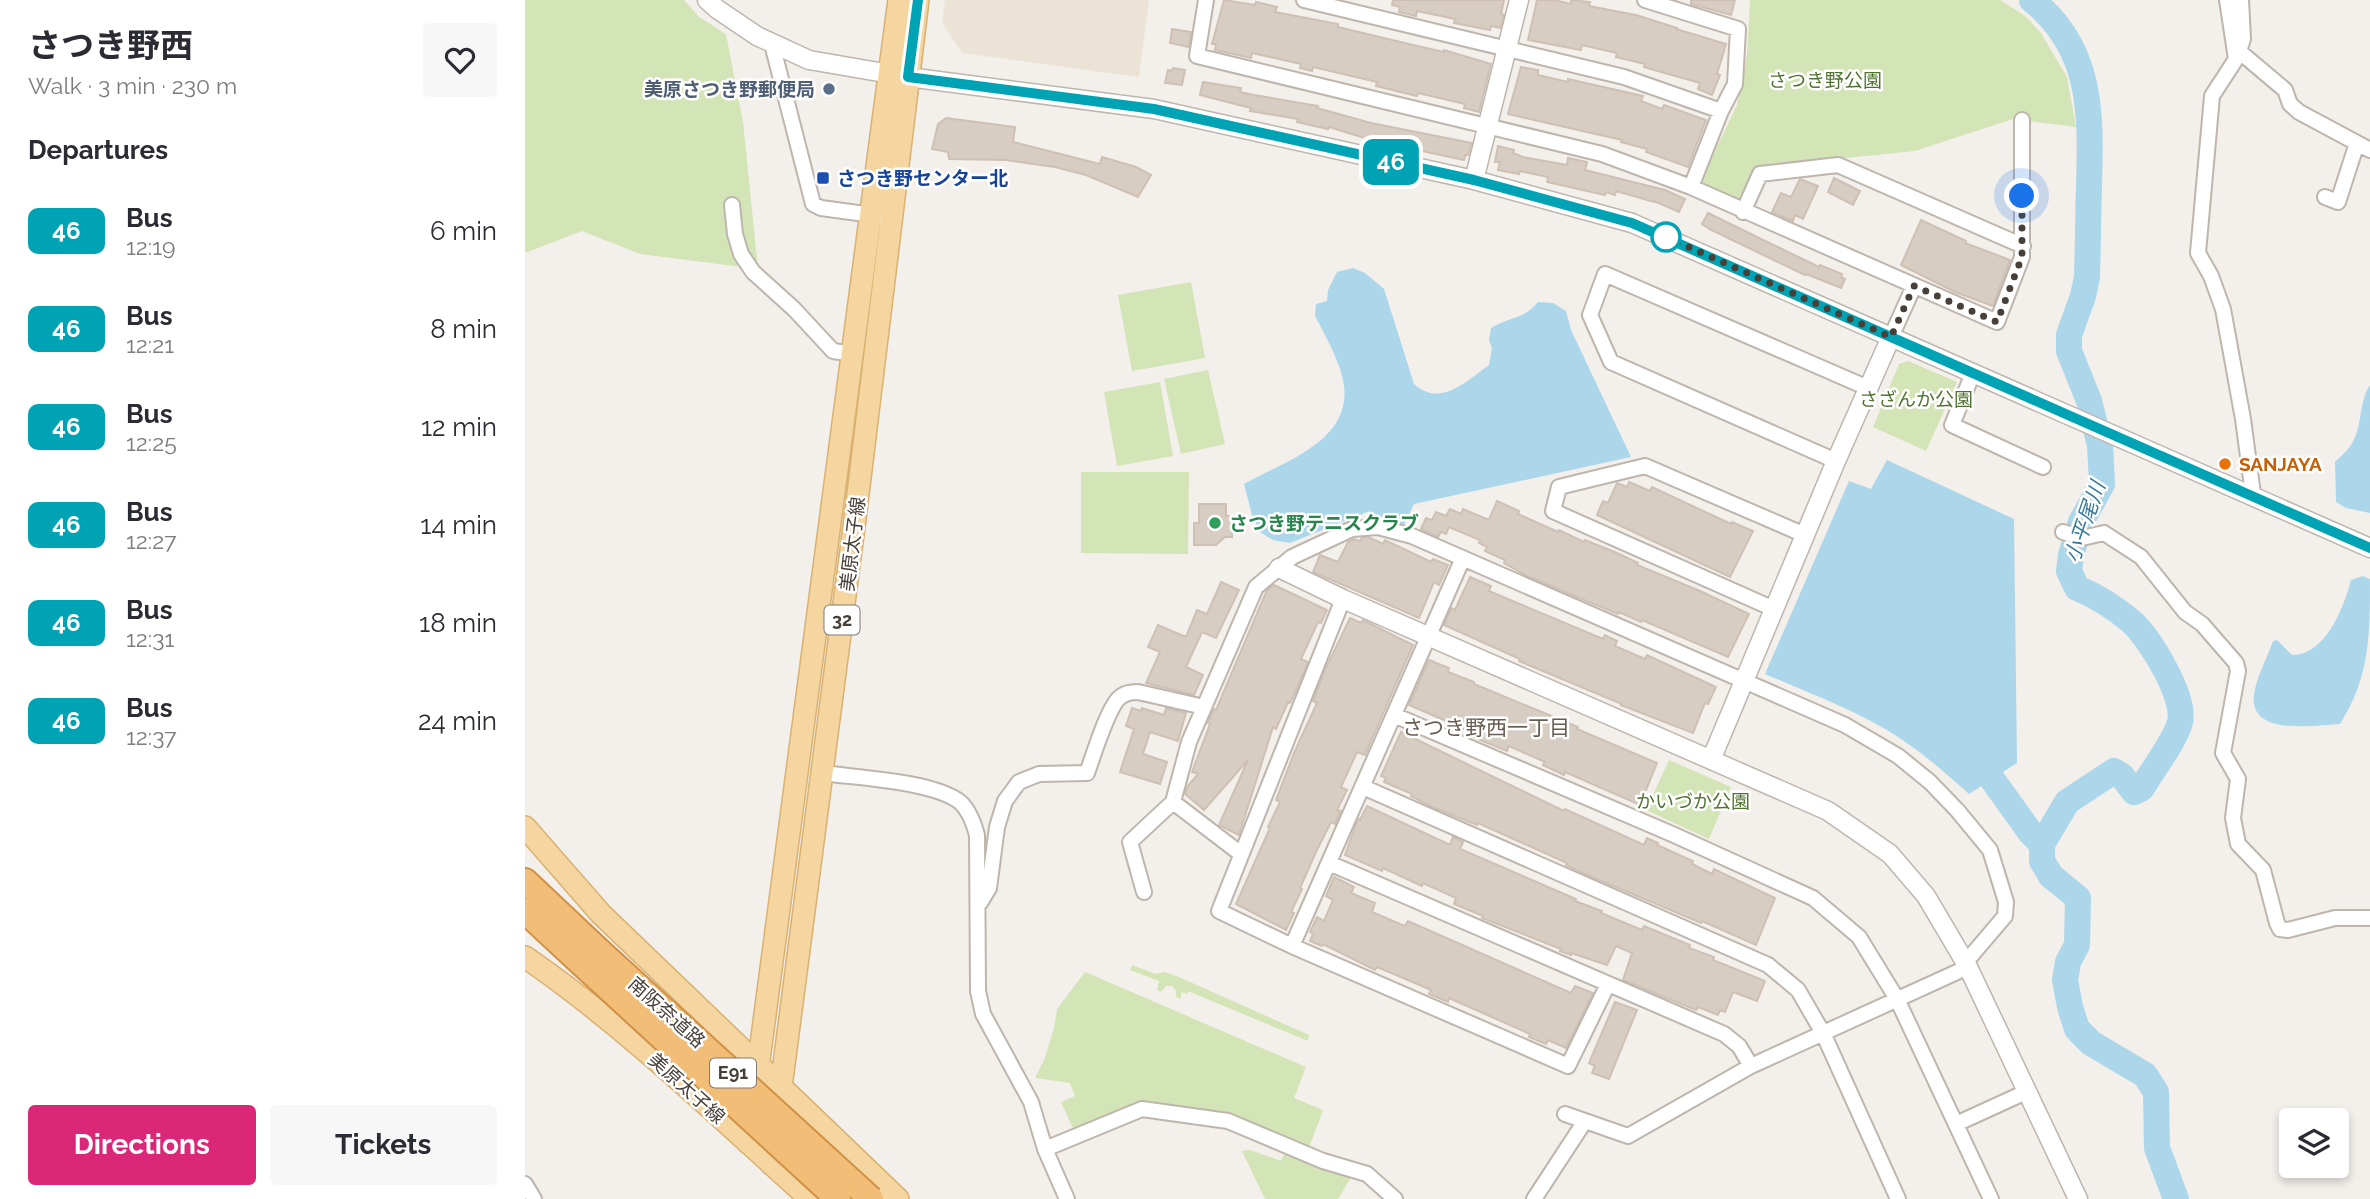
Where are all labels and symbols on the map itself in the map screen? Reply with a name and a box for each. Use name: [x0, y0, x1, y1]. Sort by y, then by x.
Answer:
park label: さつき野公園: [1768, 69, 1882, 91]
place label: 美原さつき野郵便局: [644, 78, 815, 100]
marker: 美原さつき野郵便局: [821, 81, 837, 97]
line badge: 46: [1359, 139, 1423, 185]
place label: さつき野センター北: [837, 167, 1008, 189]
marker: さつき野センター北: [815, 170, 831, 186]
your location: [2004, 178, 2039, 213]
unlabelled marker: [1651, 222, 1681, 252]
park label: さざんか公園: [1859, 388, 1973, 410]
place label: SANJAYA: [2239, 453, 2322, 475]
marker: SANJAYA: [2217, 456, 2233, 472]
water label: 小平尾川: [2059, 476, 2111, 566]
street label: 美原太子線: [835, 496, 869, 592]
place label: さつき野テニスクラブ: [1229, 512, 1419, 534]
marker: さつき野テニスクラブ: [1207, 515, 1223, 531]
road number: 32: [825, 606, 859, 634]
district label: さつき野西一丁目: [1402, 715, 1570, 740]
park label: かいづか公園: [1636, 790, 1750, 812]
street label: 南阪奈道路: [624, 972, 710, 1052]
street label: 美原太子線: [644, 1048, 730, 1128]
road number: E91: [710, 1058, 756, 1088]

